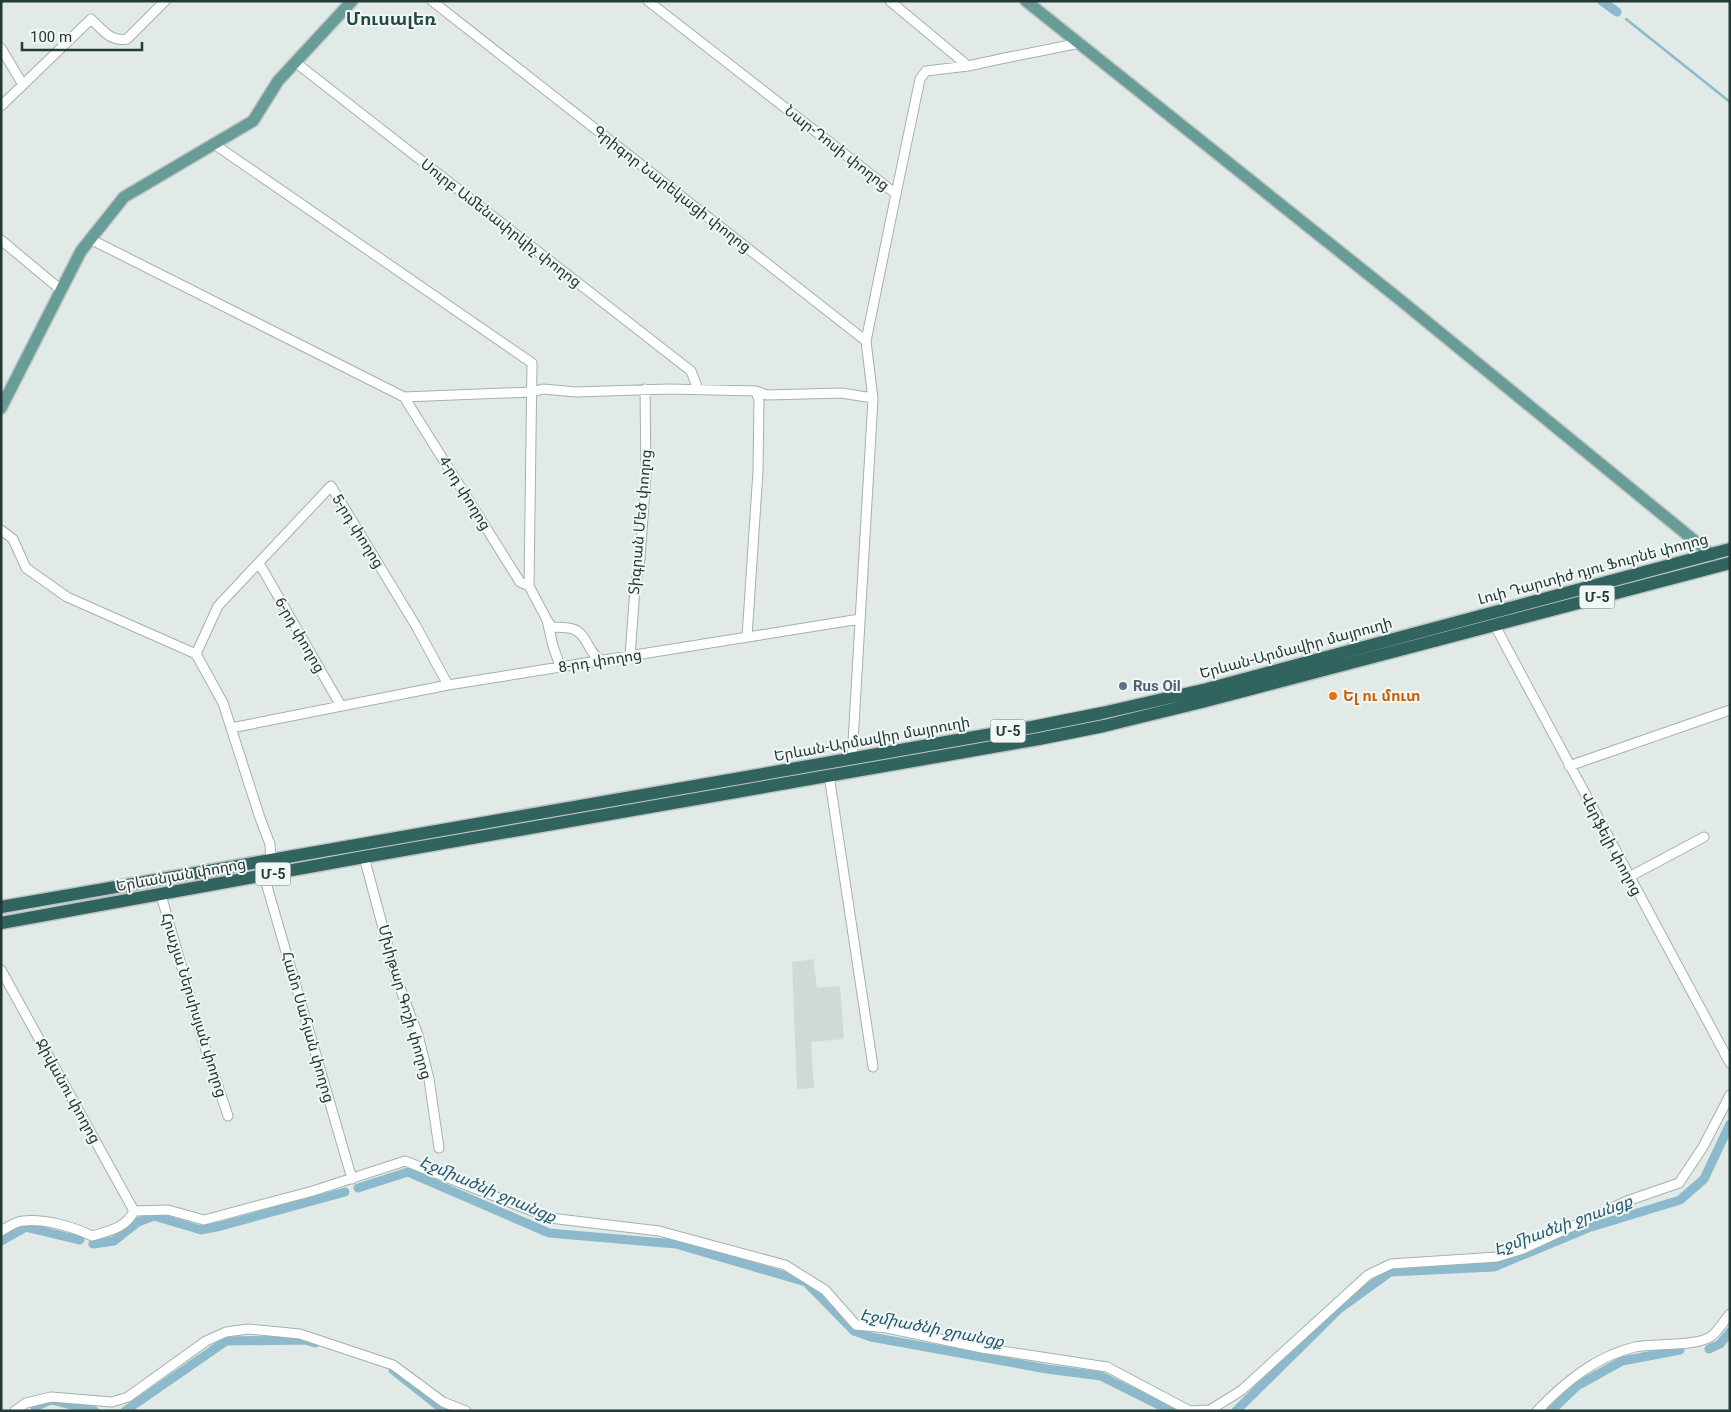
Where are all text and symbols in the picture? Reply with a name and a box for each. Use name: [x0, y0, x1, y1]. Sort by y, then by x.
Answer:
district label: Մուսալեռ: [346, 8, 436, 29]
scale bar: [22, 20, 142, 52]
text: 100 m: [30, 28, 72, 46]
street label: Նար-Դոսի փողոց: [781, 102, 893, 194]
street label: Գրիգոր Նարեկացի փողոց: [589, 122, 755, 256]
street label: Սուրբ Ամենափրկիչ փողոց: [417, 155, 585, 291]
street label: Տիգրան Մեծ փողոց: [625, 449, 655, 595]
street label: 4-րդ փողոց: [435, 452, 495, 534]
street label: 5-րդ փողոց: [328, 490, 388, 572]
street label: Լուի Դարտիժ դյու Ֆուրնե փողոց: [1476, 530, 1710, 608]
road number: Մ-5: [1580, 586, 1614, 608]
street label: 6-րդ փողոց: [271, 594, 329, 676]
street label: Երևան-Արմավիր մայրուղի: [1198, 614, 1394, 682]
street label: 8-րդ փողոց: [557, 646, 643, 676]
place label: Rus Oil: [1133, 677, 1181, 695]
marker: Rus Oil: [1117, 680, 1129, 692]
place label: Ել ու մուտ: [1343, 687, 1421, 705]
marker: Ել ու մուտ: [1327, 690, 1339, 702]
street label: Երևան-Արմավիր մայրուղի: [773, 713, 971, 765]
road number: Մ-5: [990, 719, 1026, 742]
street label: Վերֆելի փողոց: [1576, 789, 1646, 899]
street label: Երևանյան փողոց: [115, 855, 247, 895]
road number: Մ-5: [256, 862, 290, 886]
street label: Հրաչյա Ներսիսյան փողոց: [157, 911, 231, 1099]
street label: Մխիթար Գոշի փողոց: [374, 923, 436, 1081]
street label: Համո Սահյան փողոց: [278, 949, 338, 1105]
street label: Ջիվանու փողոց: [32, 1035, 104, 1147]
water label: Էջմիածնի ջրանցք: [417, 1152, 560, 1227]
water label: Էջմիածնի ջրանցք: [1491, 1191, 1636, 1259]
water label: Էջմիածնի ջրանցք: [858, 1305, 1007, 1352]

